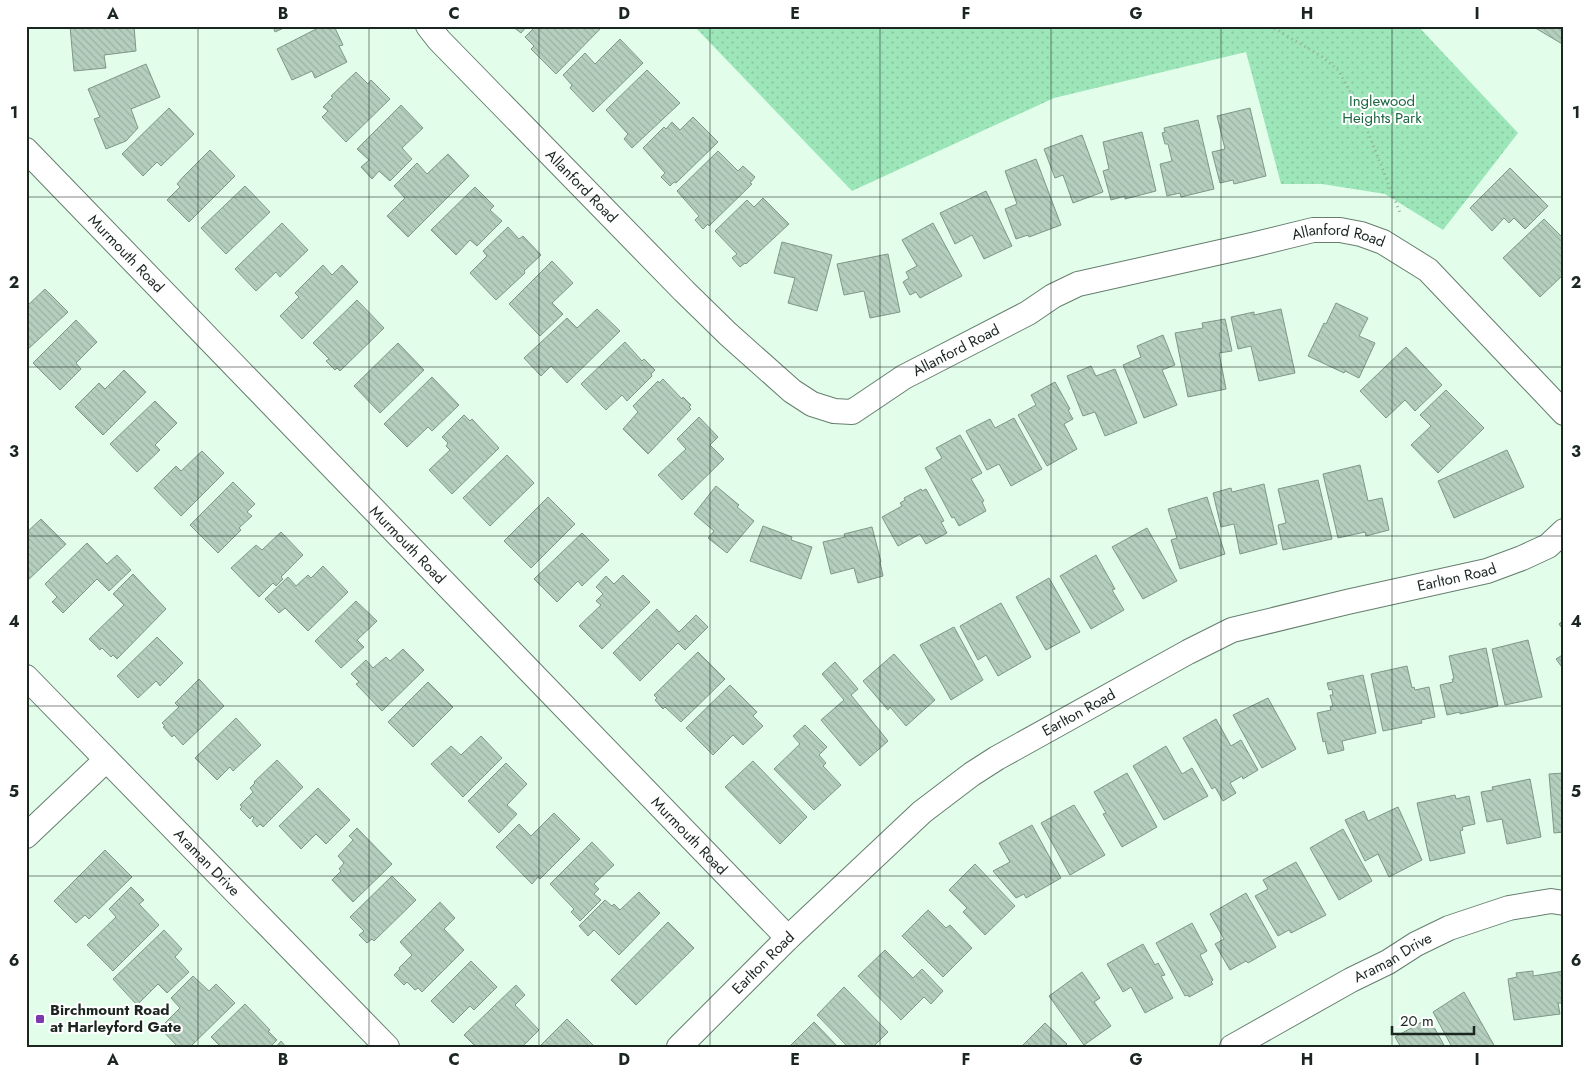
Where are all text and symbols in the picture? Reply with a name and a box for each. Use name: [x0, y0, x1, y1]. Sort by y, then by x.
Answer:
text: A: [106, 2, 119, 25]
text: B: [278, 2, 288, 25]
text: C: [448, 2, 460, 25]
text: D: [618, 2, 630, 25]
text: E: [790, 2, 800, 25]
text: F: [962, 2, 970, 25]
text: G: [1129, 2, 1143, 25]
text: H: [1301, 2, 1313, 25]
text: I: [1474, 2, 1480, 25]
park label: Inglewood Heights Park: [1342, 90, 1422, 129]
text: 1: [10, 101, 18, 124]
text: 1: [1572, 101, 1580, 124]
street label: Allanford Road: [541, 144, 623, 228]
street label: Murmouth Road: [83, 209, 169, 298]
street label: Allanford Road: [1289, 219, 1388, 253]
text: 2: [9, 271, 19, 294]
text: 2: [1571, 271, 1581, 294]
street label: Allanford Road: [909, 319, 1003, 382]
text: 3: [9, 440, 19, 463]
text: 3: [1571, 440, 1581, 463]
street label: Murmouth Road: [364, 501, 451, 589]
street label: Earlton Road: [1415, 557, 1500, 597]
text: 4: [8, 610, 20, 633]
text: 4: [1570, 610, 1582, 633]
street label: Earlton Road: [1038, 683, 1119, 742]
text: 5: [9, 780, 19, 803]
text: 5: [1571, 780, 1581, 803]
street label: Murmouth Road: [646, 792, 732, 880]
street label: Araman Drive: [169, 824, 245, 901]
street label: Earlton Road: [727, 926, 799, 999]
street label: Araman Drive: [1350, 927, 1436, 988]
text: 6: [9, 949, 19, 972]
text: 6: [1571, 949, 1581, 972]
place label: Birchmount Road at Harleyford Gate: [50, 999, 182, 1038]
scale bar: [1392, 1003, 1475, 1035]
text: 20 m: [1400, 1010, 1434, 1032]
marker: Birchmount Road at Harleyford Gate: [34, 1013, 46, 1025]
text: A: [106, 1048, 119, 1071]
text: B: [278, 1048, 288, 1071]
text: C: [448, 1048, 460, 1071]
text: D: [618, 1048, 630, 1071]
text: E: [790, 1048, 800, 1071]
text: F: [962, 1048, 970, 1071]
text: G: [1129, 1048, 1143, 1071]
text: H: [1301, 1048, 1313, 1071]
text: I: [1474, 1048, 1480, 1071]

